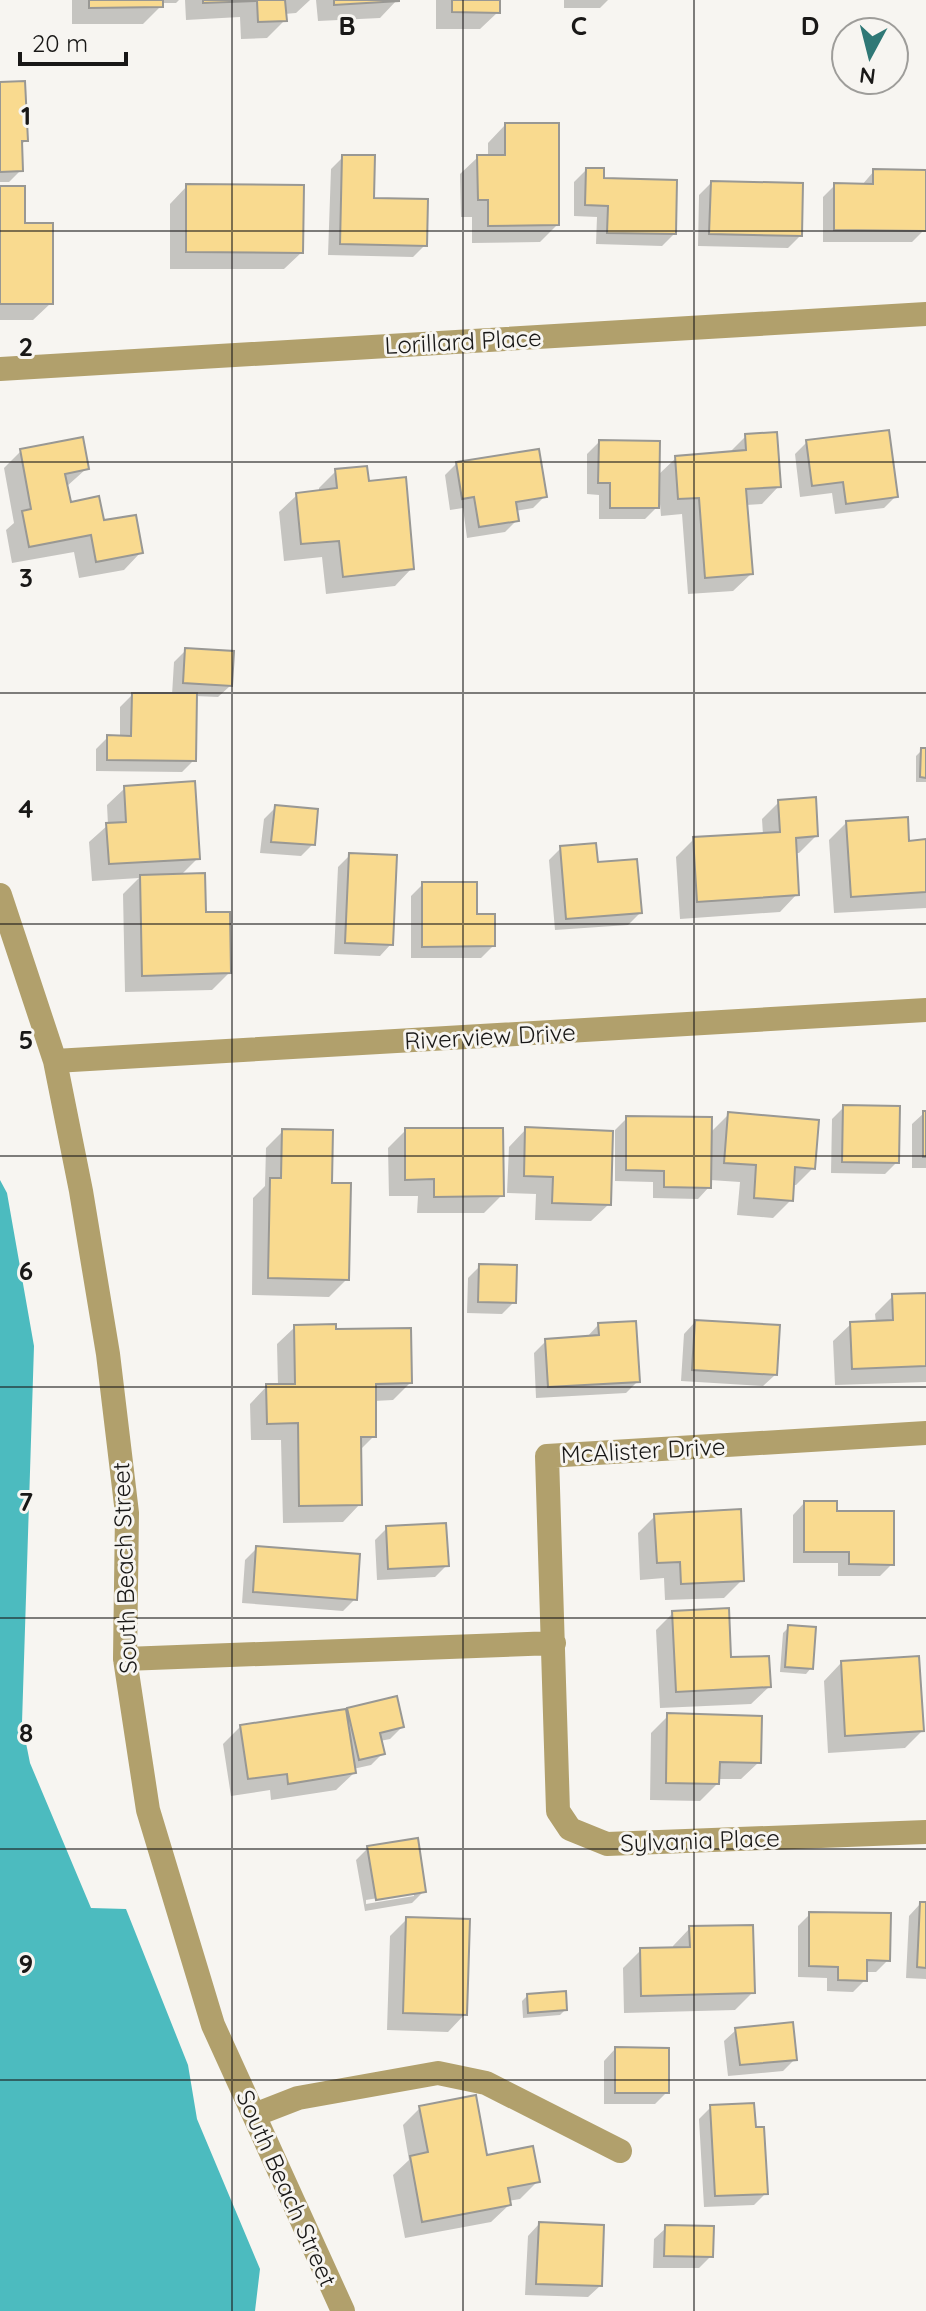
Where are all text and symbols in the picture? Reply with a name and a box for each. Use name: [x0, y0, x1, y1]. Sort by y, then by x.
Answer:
text: B: [338, 9, 356, 42]
text: C: [571, 9, 587, 42]
text: D: [801, 9, 819, 42]
scale bar: [20, 16, 126, 66]
north arrow: [830, 16, 910, 96]
text: 20 m: [32, 28, 88, 58]
text: N: [858, 61, 877, 91]
text: 1: [21, 99, 31, 132]
street label: Lorillard Place: [384, 322, 542, 360]
text: 2: [19, 330, 33, 363]
text: 3: [19, 561, 33, 594]
text: 4: [18, 792, 34, 825]
street label: Riverview Drive: [404, 1017, 576, 1055]
text: 5: [19, 1023, 33, 1056]
text: 6: [19, 1254, 33, 1287]
street label: McAlister Drive: [560, 1431, 726, 1469]
street label: South Beach Street: [105, 1462, 143, 1674]
text: 7: [19, 1485, 33, 1518]
text: 8: [19, 1716, 33, 1749]
street label: Sylvania Place: [620, 1822, 780, 1858]
text: 9: [19, 1947, 33, 1980]
street label: South Beach Street: [230, 2085, 344, 2291]

